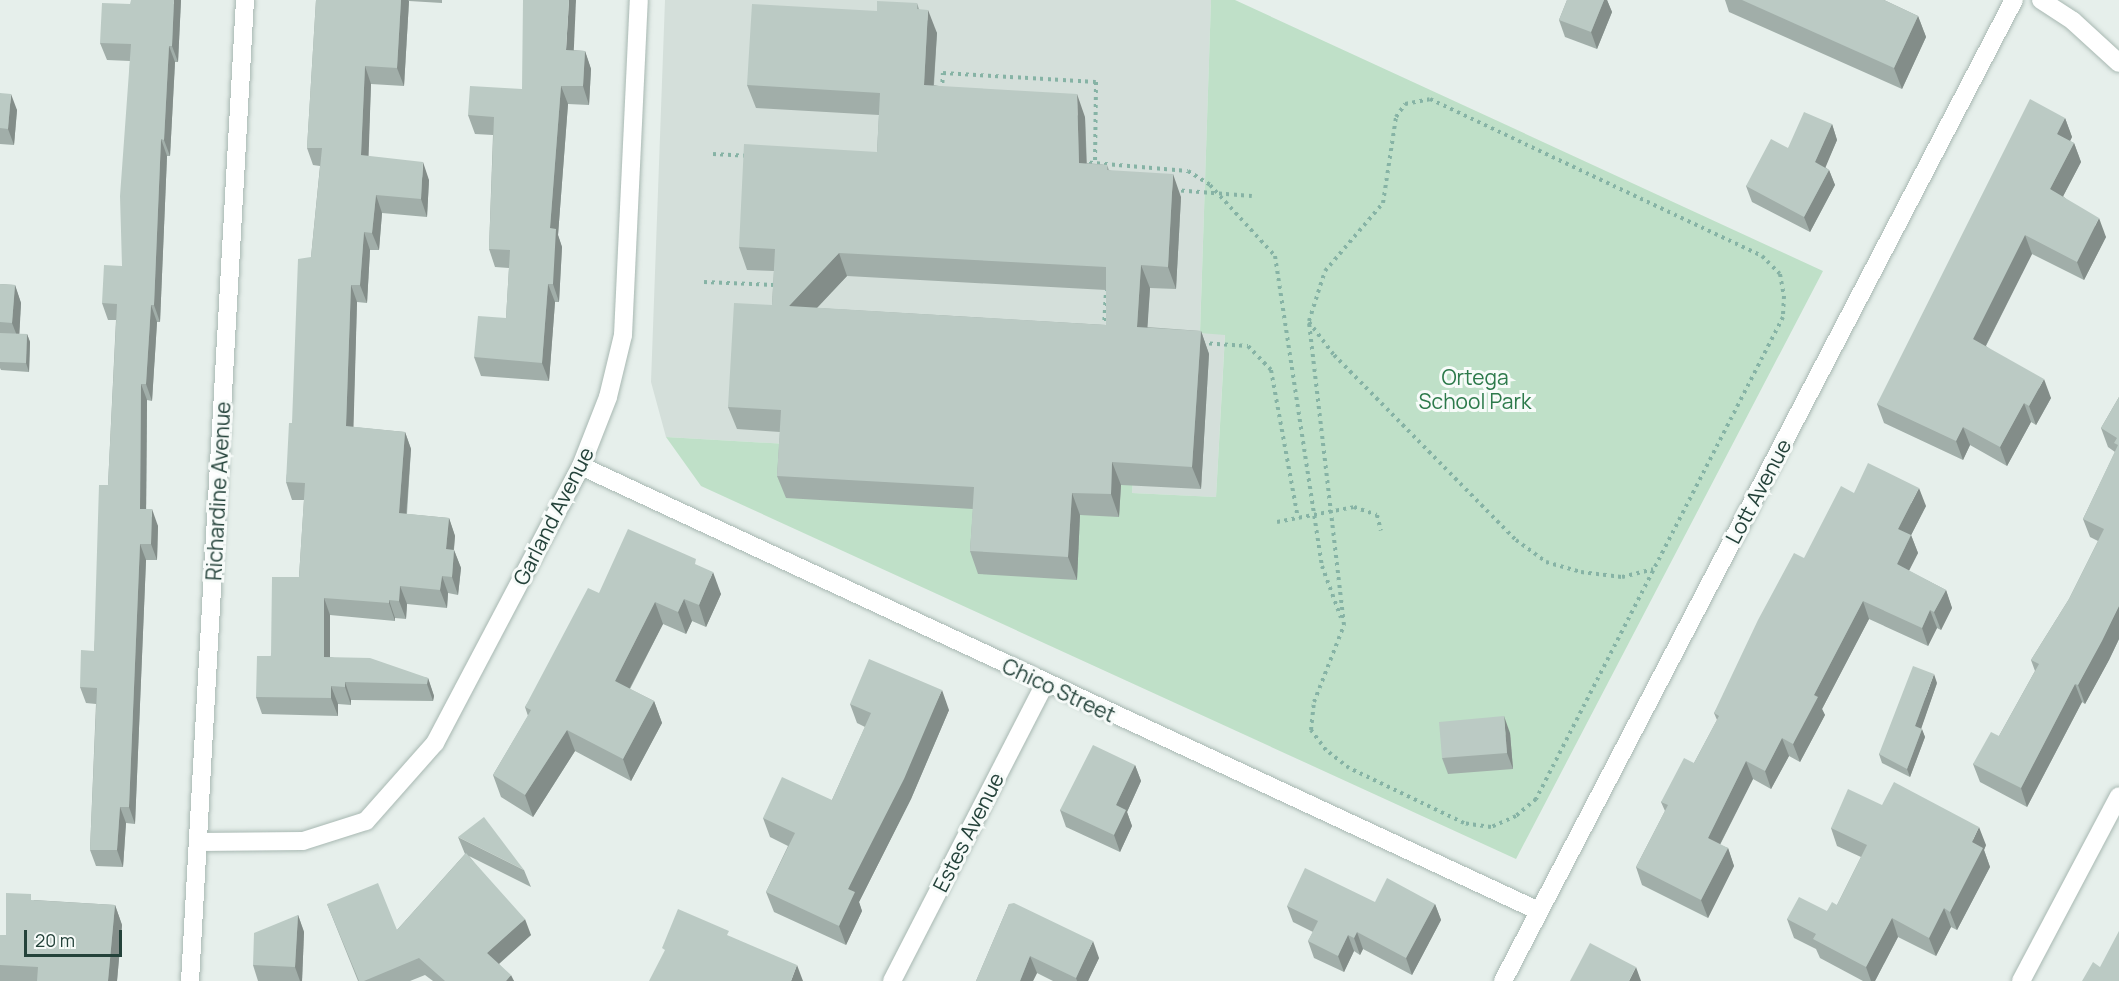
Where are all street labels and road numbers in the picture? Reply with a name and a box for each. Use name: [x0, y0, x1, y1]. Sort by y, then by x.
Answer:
street label: Richardine Avenue: [201, 401, 235, 581]
street label: Lott Avenue: [1720, 434, 1796, 548]
street label: Garland Avenue: [507, 443, 599, 589]
street label: Chico Street: [998, 653, 1120, 727]
street label: Estes Avenue: [927, 768, 1009, 896]

